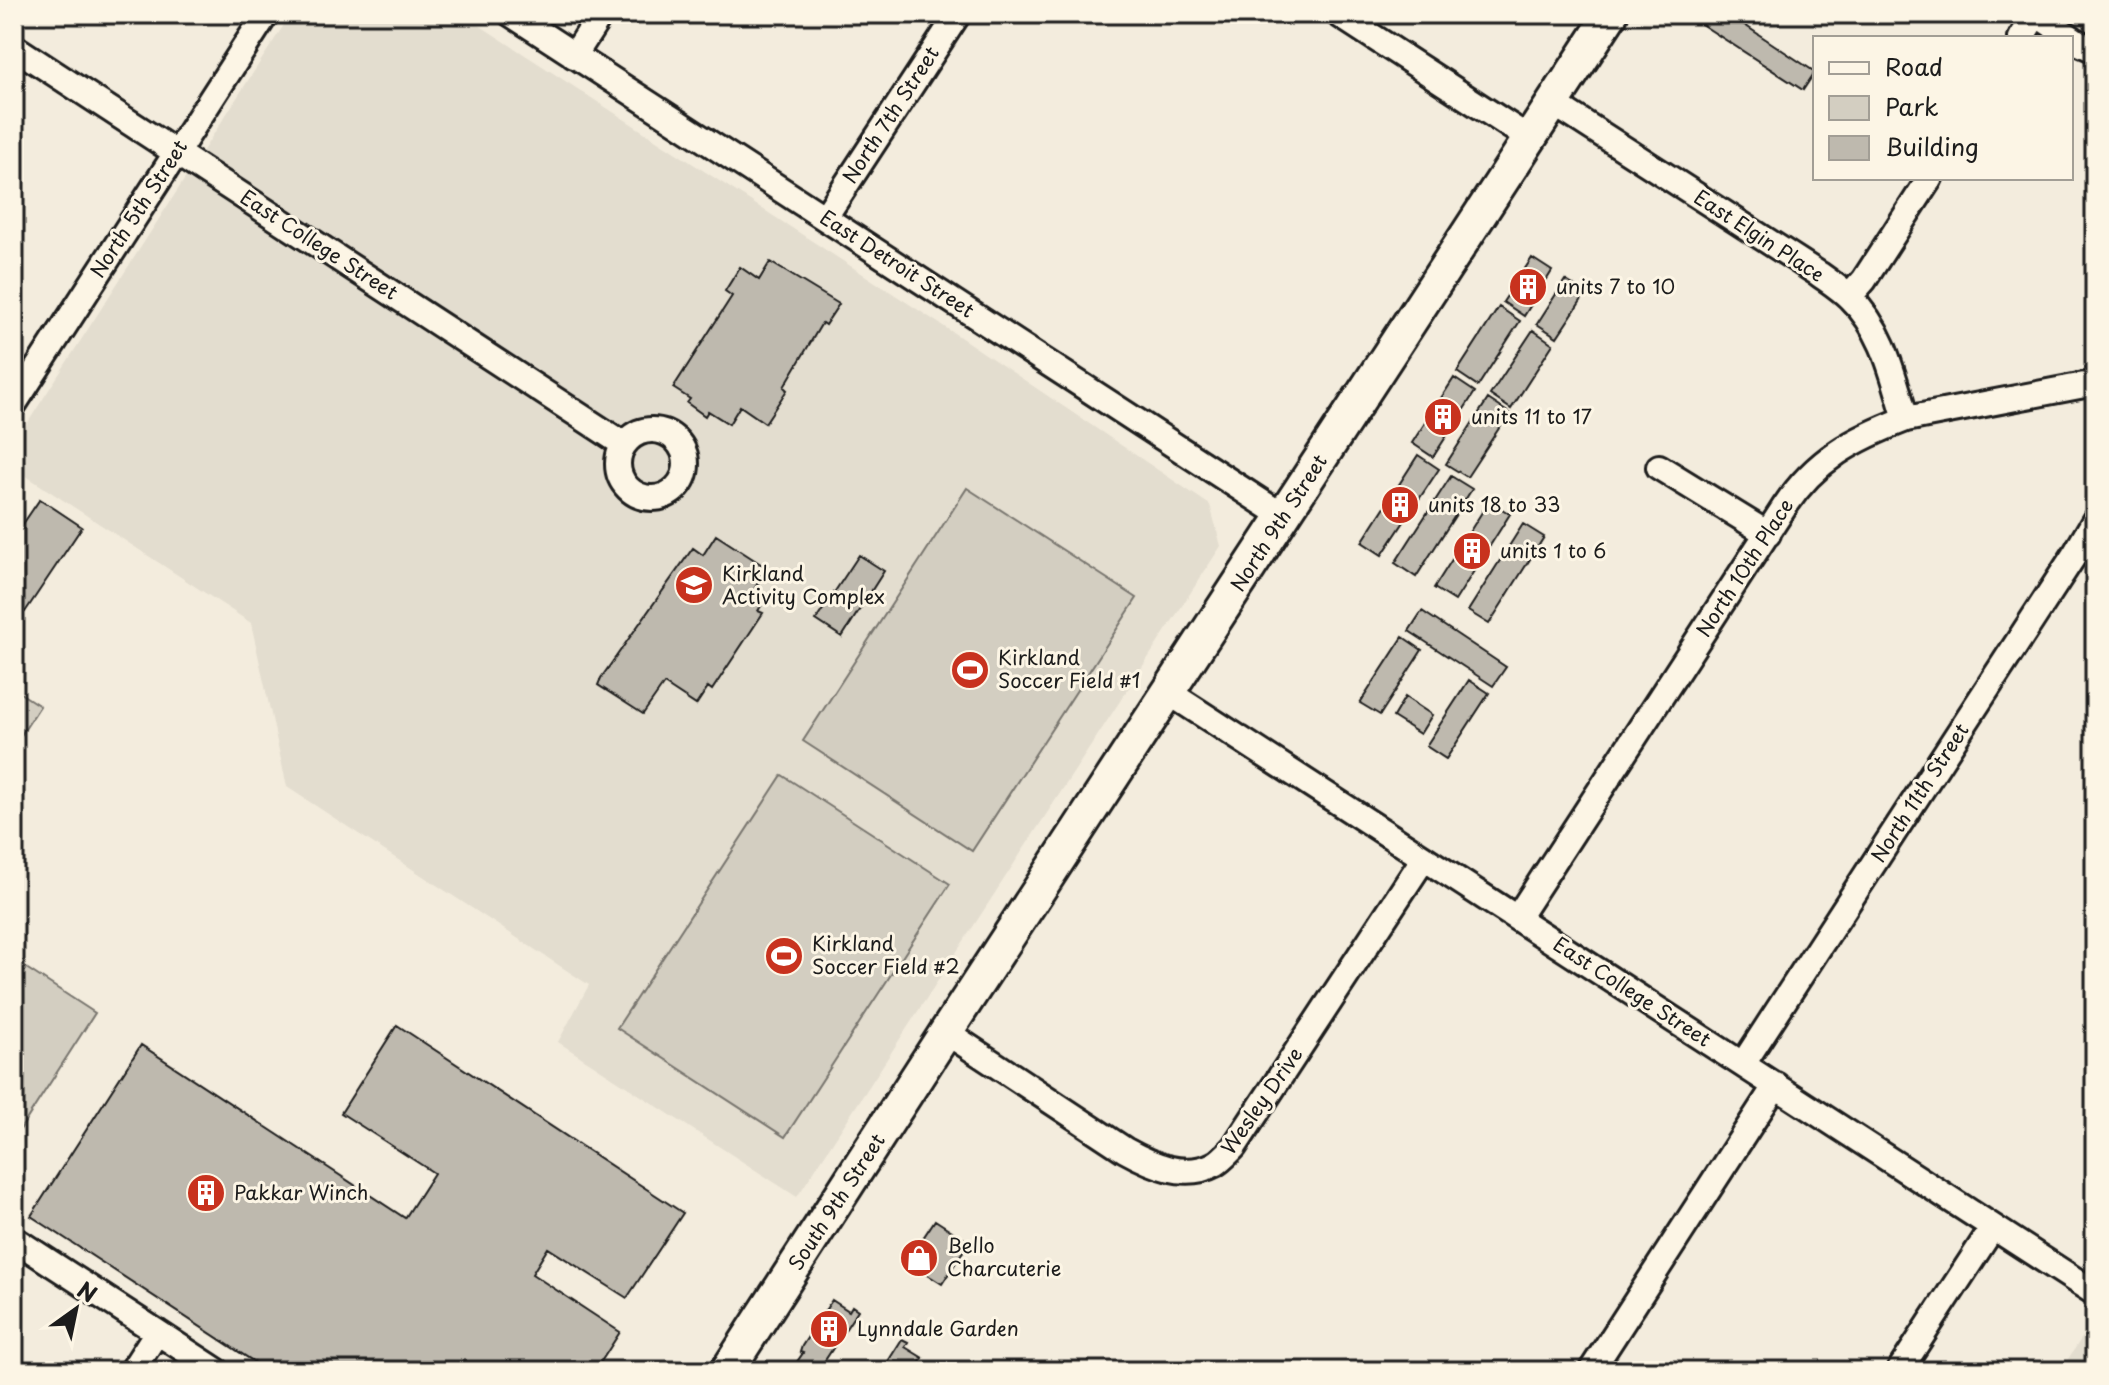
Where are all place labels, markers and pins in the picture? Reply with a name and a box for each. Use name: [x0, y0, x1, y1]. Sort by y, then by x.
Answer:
building icon: units 7 to 10: [1507, 266, 1549, 308]
place label: units 7 to 10: [1556, 271, 1675, 301]
building icon: units 11 to 17: [1422, 396, 1464, 438]
place label: units 11 to 17: [1471, 401, 1592, 431]
building icon: units 18 to 33: [1379, 484, 1421, 526]
place label: units 18 to 33: [1428, 489, 1560, 519]
building icon: units 1 to 6: [1451, 530, 1493, 572]
place label: units 1 to 6: [1500, 535, 1606, 565]
place label: Kirkland Activity Complex: [722, 558, 885, 611]
school or university icon: Kirkland Activity Complex: [673, 564, 715, 606]
place label: Kirkland Soccer Field #1: [998, 642, 1141, 695]
sports icon: Kirkland Soccer Field #1: [949, 649, 991, 691]
place label: Kirkland Soccer Field #2: [812, 928, 960, 981]
sports icon: Kirkland Soccer Field #2: [763, 935, 805, 977]
building icon: Pakkar Winch: [185, 1172, 227, 1214]
place label: Pakkar Winch: [234, 1177, 368, 1207]
place label: Bello Charcuterie: [947, 1230, 1061, 1283]
shop icon: Bello Charcuterie: [898, 1237, 940, 1279]
building icon: Lynndale Garden: [808, 1308, 850, 1350]
place label: Lynndale Garden: [857, 1313, 1019, 1343]

